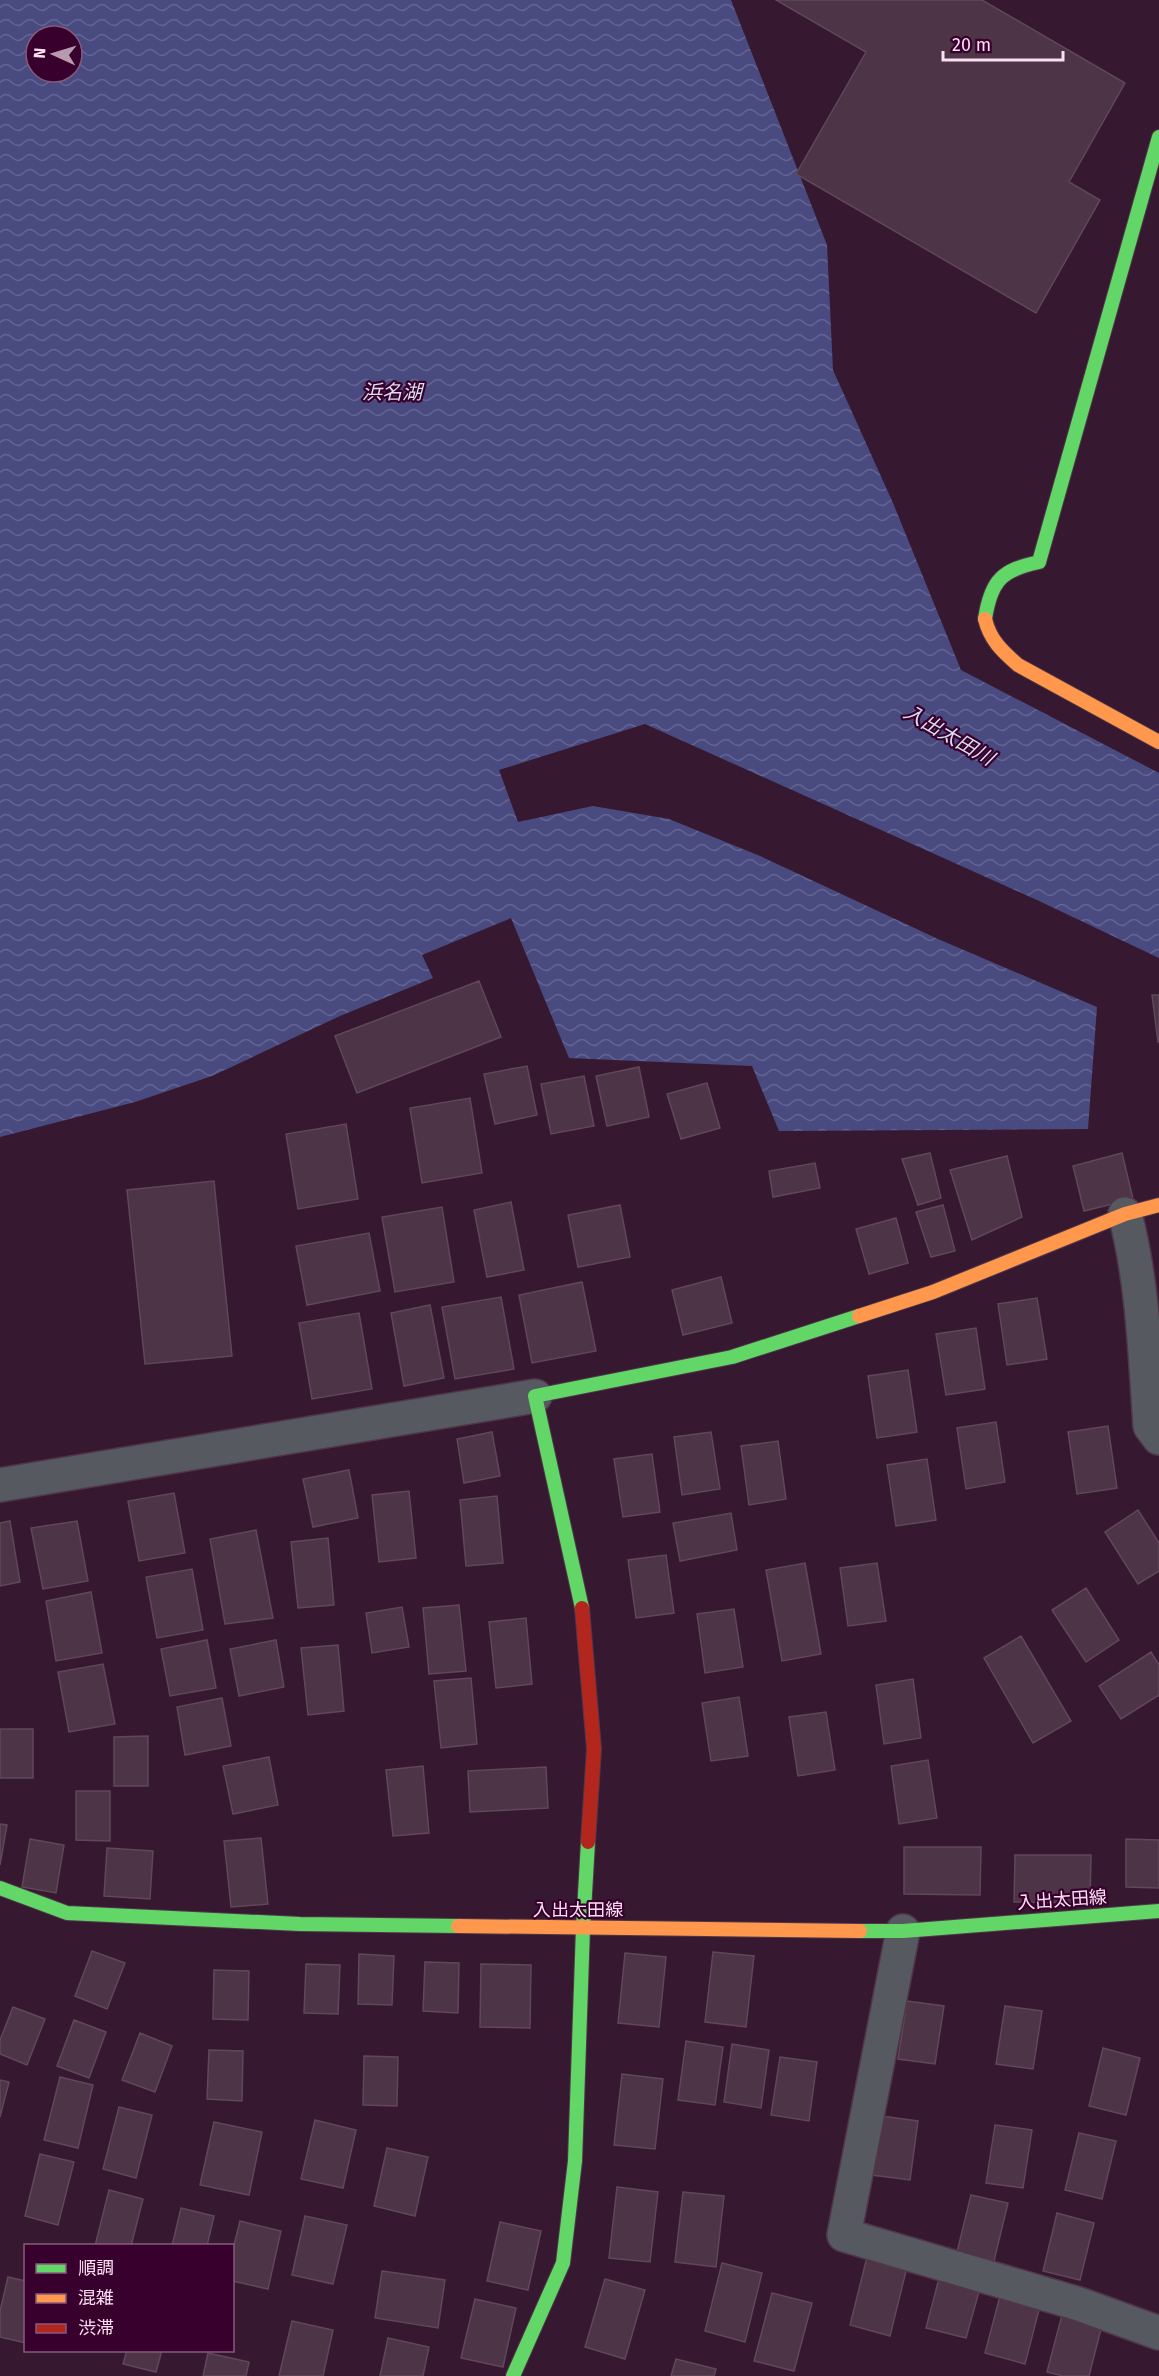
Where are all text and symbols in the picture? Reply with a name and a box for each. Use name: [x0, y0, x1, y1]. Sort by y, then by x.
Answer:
north arrow: [24, 24, 84, 84]
scale bar: [943, 24, 1063, 62]
text: 20 m: [952, 34, 991, 56]
text: N: [30, 47, 49, 59]
water label: 浜名湖: [362, 380, 425, 404]
water label: 入出太田川: [900, 700, 1000, 771]
street label: 入出太田線: [1016, 1886, 1108, 1914]
street label: 入出太田線: [533, 1899, 623, 1921]
legend: [24, 2244, 234, 2352]
text: 順調: [78, 2257, 114, 2279]
text: 混雑: [78, 2287, 114, 2309]
text: 渋滞: [78, 2317, 114, 2339]

